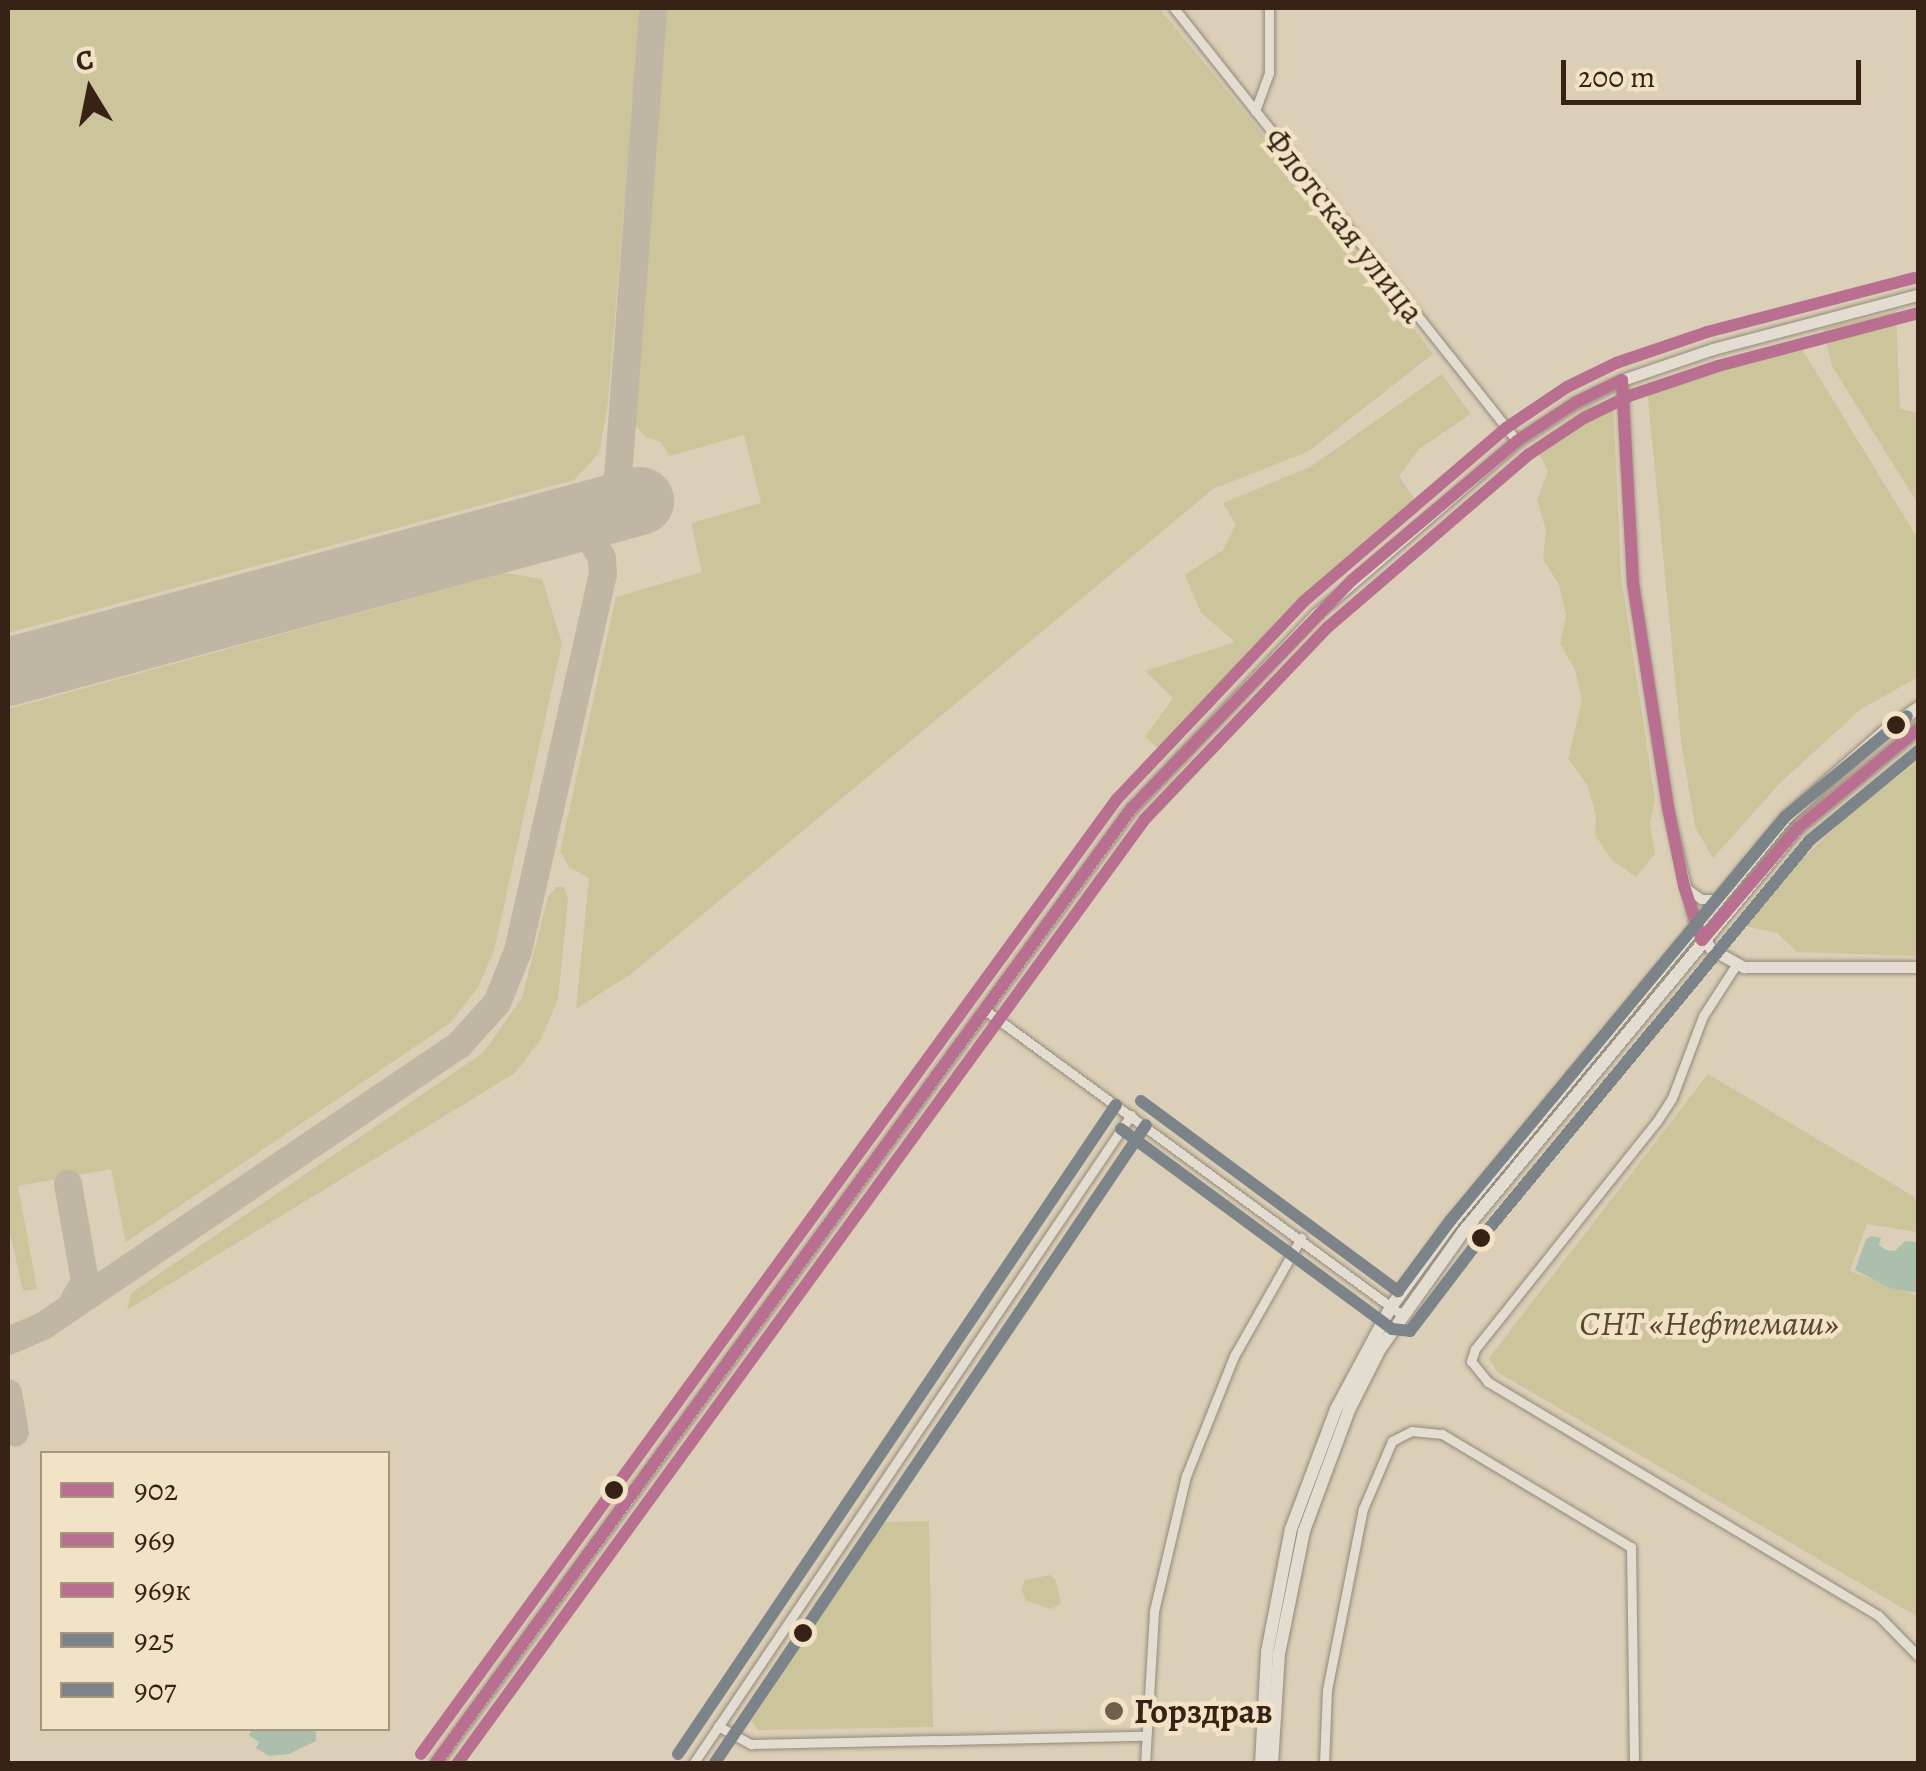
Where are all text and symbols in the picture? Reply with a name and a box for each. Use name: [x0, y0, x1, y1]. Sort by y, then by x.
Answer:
north arrow: [40, 40, 140, 140]
text: С: [73, 40, 97, 81]
scale bar: [1566, 40, 1866, 102]
text: 200 m: [1578, 57, 1655, 97]
street label: Флотская улица: [1255, 119, 1435, 331]
unlabelled marker: [1886, 715, 1906, 735]
unlabelled marker: [1471, 1228, 1491, 1248]
park label: СНТ «Нефтемаш»: [1579, 1302, 1839, 1344]
legend: [40, 1451, 390, 1731]
text: 902: [134, 1470, 178, 1510]
unlabelled marker: [604, 1480, 624, 1500]
text: 969: [134, 1520, 175, 1560]
text: 969к: [134, 1570, 191, 1610]
text: 925: [134, 1620, 175, 1660]
unlabelled marker: [793, 1623, 813, 1643]
text: 907: [134, 1670, 176, 1710]
place label: Горздрав: [1134, 1690, 1273, 1732]
marker: Горздрав: [1103, 1700, 1125, 1722]

